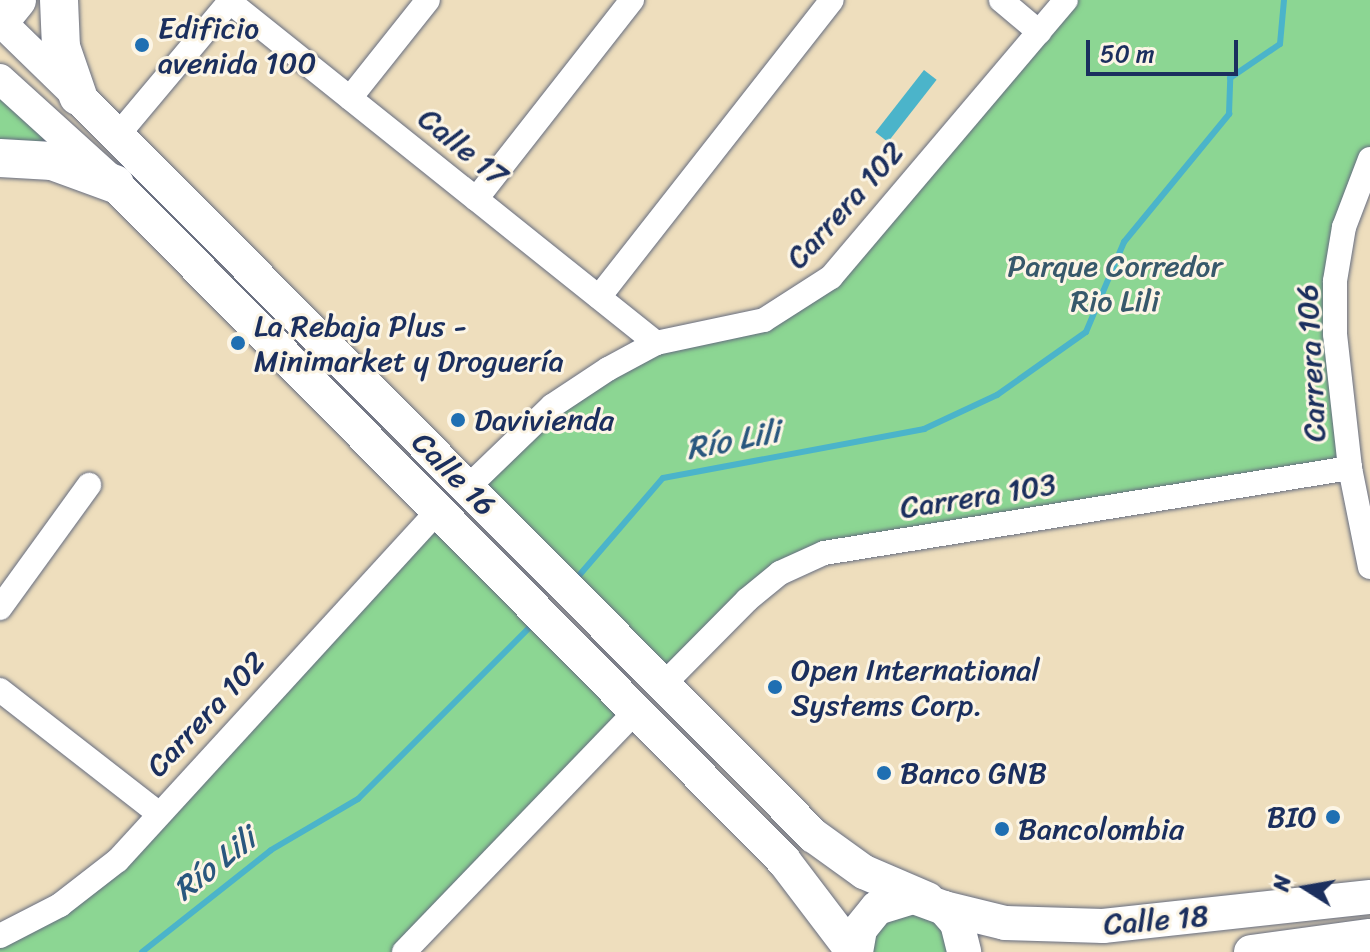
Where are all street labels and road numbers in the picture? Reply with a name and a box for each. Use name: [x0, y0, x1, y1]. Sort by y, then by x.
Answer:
street label: Calle 17: [411, 100, 515, 194]
street label: Carrera 102: [779, 134, 911, 276]
street label: Carrera 106: [1289, 283, 1333, 443]
street label: Calle 16: [404, 424, 504, 524]
street label: Carrera 103: [898, 466, 1058, 526]
street label: Carrera 102: [139, 644, 273, 784]
street label: Calle 18: [1102, 897, 1210, 943]

